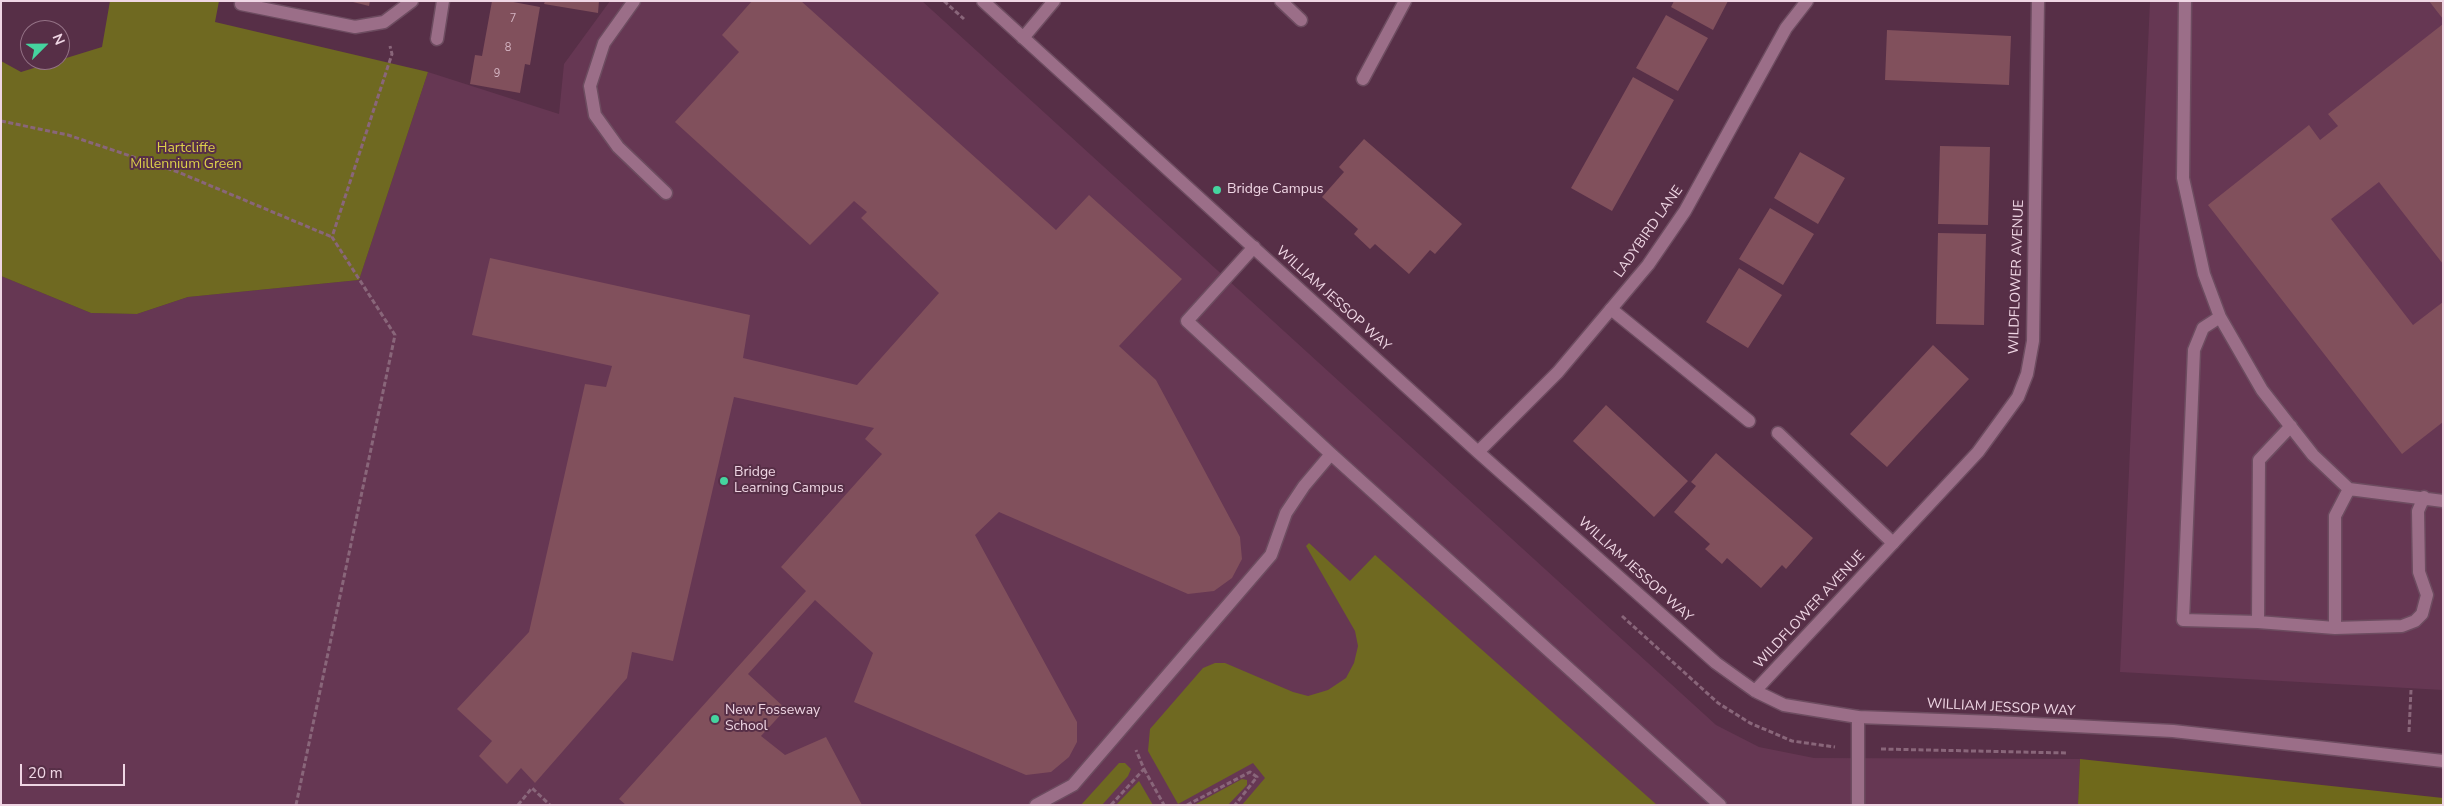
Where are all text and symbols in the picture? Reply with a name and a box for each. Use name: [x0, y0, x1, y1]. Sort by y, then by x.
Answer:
house number: 7: [510, 12, 516, 26]
north arrow: [20, 20, 70, 70]
text: N: [48, 31, 69, 48]
house number: 8: [505, 41, 511, 55]
house number: 9: [494, 67, 500, 81]
park label: Hartcliffe Millennium Green: [130, 141, 242, 174]
place label: Bridge Campus: [1227, 182, 1323, 198]
street label: LADYBIRD LANE: [1611, 183, 1687, 281]
marker: Bridge Campus: [1211, 184, 1223, 196]
street label: WILDFLOWER AVENUE: [2006, 199, 2028, 355]
street label: WILLIAM JESSOP WAY: [1272, 243, 1394, 355]
place label: Bridge Learning Campus: [734, 465, 844, 498]
marker: Bridge Learning Campus: [718, 475, 730, 487]
street label: WILLIAM JESSOP WAY: [1574, 514, 1696, 626]
street label: WILDFLOWER AVENUE: [1751, 548, 1869, 672]
street label: WILLIAM JESSOP WAY: [1926, 696, 2076, 720]
place label: New Fosseway School: [725, 703, 820, 736]
marker: New Fosseway School: [709, 713, 721, 725]
scale bar: [22, 754, 128, 786]
text: 20 m: [28, 763, 63, 783]

